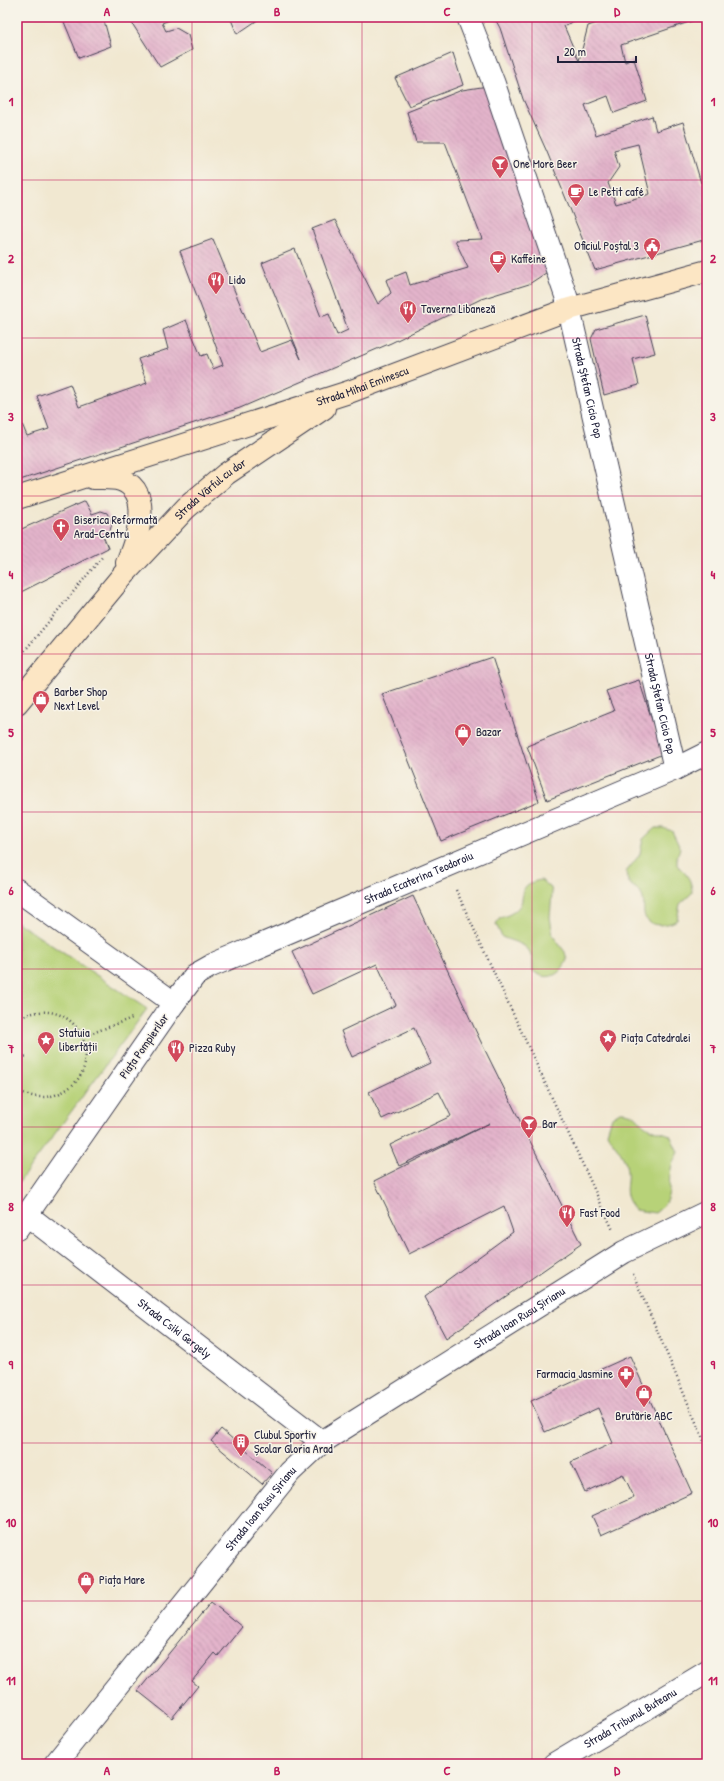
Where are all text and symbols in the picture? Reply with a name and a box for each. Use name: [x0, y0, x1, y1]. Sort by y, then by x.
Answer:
text: A: [104, 2, 111, 20]
text: B: [274, 2, 281, 20]
text: C: [443, 2, 451, 20]
text: D: [614, 2, 621, 20]
scale bar: [558, 38, 636, 64]
text: 20 m: [564, 43, 586, 60]
text: 1: [9, 92, 14, 110]
text: 1: [711, 92, 716, 110]
bar icon: One More Beer: [490, 154, 510, 179]
place label: One More Beer: [513, 155, 577, 172]
cafe icon: Le Petit café: [566, 182, 586, 207]
place label: Le Petit café: [589, 183, 644, 200]
public building icon: Oficiul Poștal 3: [642, 236, 662, 261]
place label: Oficiul Poștal 3: [574, 237, 639, 254]
text: 2: [8, 249, 15, 267]
cafe icon: Kaffeine: [488, 249, 508, 274]
text: 2: [710, 249, 717, 267]
place label: Kaffeine: [511, 250, 546, 267]
restaurant icon: Lido: [206, 270, 226, 295]
place label: Lido: [229, 271, 246, 288]
restaurant icon: Taverna Libaneză: [398, 299, 418, 324]
place label: Taverna Libaneză: [421, 300, 496, 317]
street label: Strada Ștefan Cicio Pop: [568, 336, 607, 440]
street label: Strada Mihai Eminescu: [314, 361, 411, 410]
text: 3: [8, 407, 14, 425]
text: 3: [710, 407, 716, 425]
street label: Strada Vârful cu dor: [170, 454, 250, 523]
place label: Biserica Reformată Arad-Centru: [74, 511, 158, 542]
church icon: Biserica Reformată Arad-Centru: [51, 517, 71, 542]
text: 4: [9, 565, 14, 583]
text: 4: [711, 565, 716, 583]
street label: Strada Ștefan Cicio Pop: [641, 651, 680, 755]
place label: Barber Shop Next Level: [54, 683, 107, 714]
shop icon: Barber Shop Next Level: [31, 689, 51, 714]
shop icon: Bazar: [453, 722, 473, 747]
text: 5: [8, 723, 14, 741]
place label: Bazar: [476, 723, 502, 740]
text: 5: [710, 723, 716, 741]
street label: Strada Ecaterina Teodoroiu: [361, 847, 476, 908]
text: 6: [8, 881, 14, 899]
text: 6: [710, 881, 716, 899]
street label: Piața Pompierilor: [115, 1009, 173, 1082]
place label: Statuia libertății: [59, 1024, 98, 1055]
place icon: Piața Catedralei: [598, 1028, 618, 1053]
place label: Piața Catedralei: [621, 1029, 691, 1046]
place icon: Statuia libertății: [36, 1030, 56, 1055]
restaurant icon: Pizza Ruby: [166, 1038, 186, 1063]
text: 7: [7, 1039, 15, 1057]
place label: Pizza Ruby: [189, 1039, 235, 1056]
text: 7: [709, 1039, 717, 1057]
bar icon: Bar: [519, 1114, 539, 1139]
place label: Bar: [542, 1115, 558, 1132]
text: 8: [8, 1197, 14, 1215]
text: 8: [710, 1197, 716, 1215]
restaurant icon: Fast Food: [557, 1203, 577, 1228]
place label: Fast Food: [579, 1204, 620, 1221]
street label: Strada Ioan Rusu Șirianu: [470, 1282, 568, 1352]
street label: Strada Csiki Gergely: [134, 1294, 215, 1362]
text: 9: [9, 1355, 14, 1373]
text: 9: [711, 1355, 716, 1373]
pharmacy icon: Farmacia Jasmine: [616, 1364, 636, 1389]
place label: Farmacia Jasmine: [536, 1365, 613, 1382]
shop icon: Brutărie ABC: [634, 1383, 654, 1408]
place label: Brutărie ABC: [615, 1407, 673, 1424]
place label: Clubul Sportiv Școlar Gloria Arad: [254, 1426, 333, 1457]
building icon: Clubul Sportiv Școlar Gloria Arad: [231, 1432, 251, 1457]
street label: Strada Ioan Rusu Șirianu: [221, 1462, 300, 1554]
text: 10: [6, 1513, 16, 1531]
text: 10: [708, 1513, 718, 1531]
shop icon: Piața Mare: [76, 1570, 96, 1595]
place label: Piața Mare: [99, 1571, 145, 1588]
text: 11: [6, 1671, 16, 1689]
text: 11: [708, 1671, 718, 1689]
street label: Strada Tribunul Buteanu: [581, 1683, 680, 1752]
text: A: [104, 1761, 111, 1779]
text: B: [274, 1761, 281, 1779]
text: C: [443, 1761, 451, 1779]
text: D: [614, 1761, 621, 1779]

